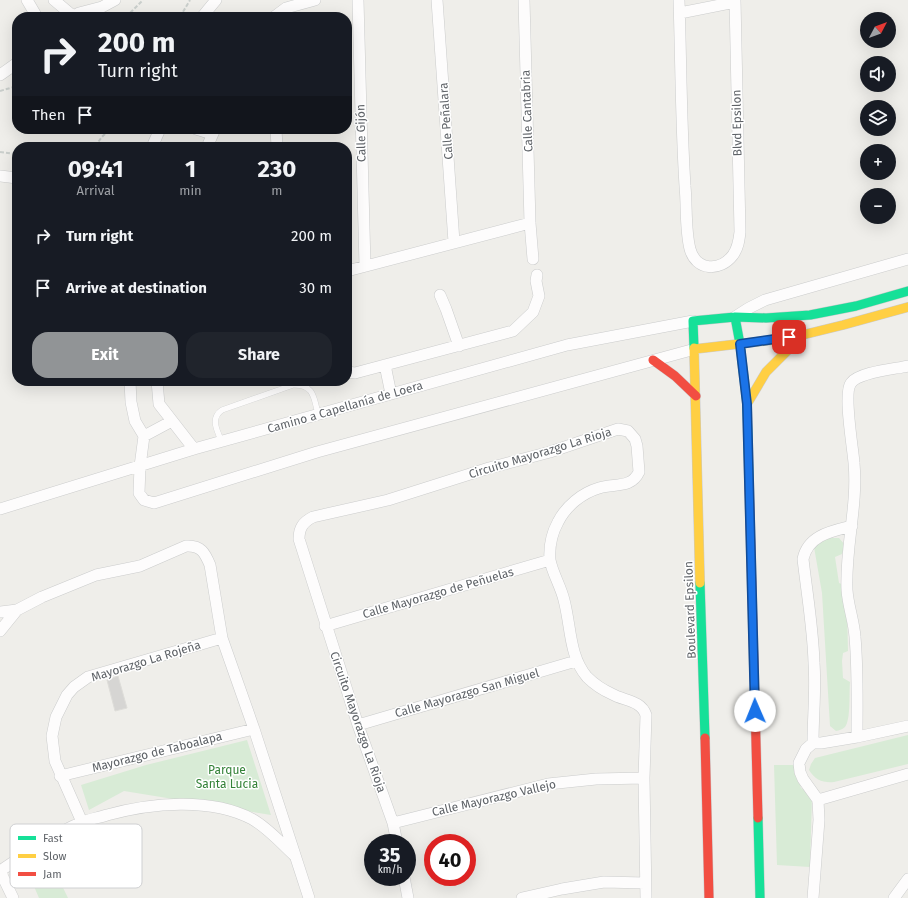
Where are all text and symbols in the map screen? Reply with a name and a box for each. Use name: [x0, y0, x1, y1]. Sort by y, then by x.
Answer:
north arrow: [860, 12, 896, 48]
map controls: [860, 12, 896, 224]
text: 200 m: [98, 26, 176, 59]
icon: right: [32, 28, 84, 80]
button: sound: [860, 56, 896, 92]
text: Turn right: [98, 60, 178, 82]
street label: Calle Cantabria: [519, 70, 535, 152]
street label: Calle Peñalara: [436, 82, 456, 160]
street label: Blvd Epsilon: [729, 89, 745, 157]
button: layers: [860, 100, 896, 136]
icon: arrive: [74, 104, 96, 126]
street label: Calle Gijón: [353, 104, 369, 162]
text: Then: [32, 106, 66, 124]
button: +: [860, 144, 896, 180]
text: 09:41: [68, 155, 124, 183]
text: 1: [185, 155, 196, 183]
text: 230: [257, 155, 296, 183]
text: Arrival: [77, 183, 115, 198]
text: min: [179, 183, 202, 198]
text: m: [271, 183, 282, 198]
button: −: [860, 188, 896, 224]
icon: right: [32, 225, 54, 247]
text: Turn right: [66, 227, 133, 245]
text: 200 m: [291, 227, 332, 245]
icon: arrive: [32, 277, 54, 299]
text: Arrive at destination: [66, 279, 207, 297]
text: 30 m: [299, 279, 332, 297]
pin: [772, 320, 806, 354]
icon: arrive: [778, 326, 800, 348]
button: Exit: [32, 332, 178, 378]
button: Share: [186, 332, 332, 378]
street label: Camino a Capellanía de Loera: [266, 378, 424, 436]
street label: Circuito Mayorazgo La Rioja: [467, 425, 613, 481]
street label: Boulevard Epsilon: [681, 561, 699, 659]
street label: Calle Mayorazgo de Peñuelas: [361, 565, 515, 621]
street label: Mayorazgo La Rojeña: [90, 638, 202, 684]
street label: Circuito Mayorazgo La Rioja: [327, 650, 389, 794]
street label: Calle Mayorazgo San Miguel: [393, 666, 541, 720]
position arrow: [734, 690, 776, 732]
street label: Mayorazgo de Taboalapa: [90, 729, 224, 775]
park label: Parque Santa Lucia: [196, 763, 258, 791]
street label: Calle Mayorazgo Vallejo: [431, 777, 557, 819]
legend: [10, 824, 142, 888]
text: Fast: [43, 832, 63, 845]
speed limit sign: 40: [424, 834, 476, 886]
text: 35: [379, 843, 401, 867]
text: Slow: [43, 850, 67, 863]
text: km/h: [378, 864, 402, 876]
text: Jam: [43, 868, 62, 881]

